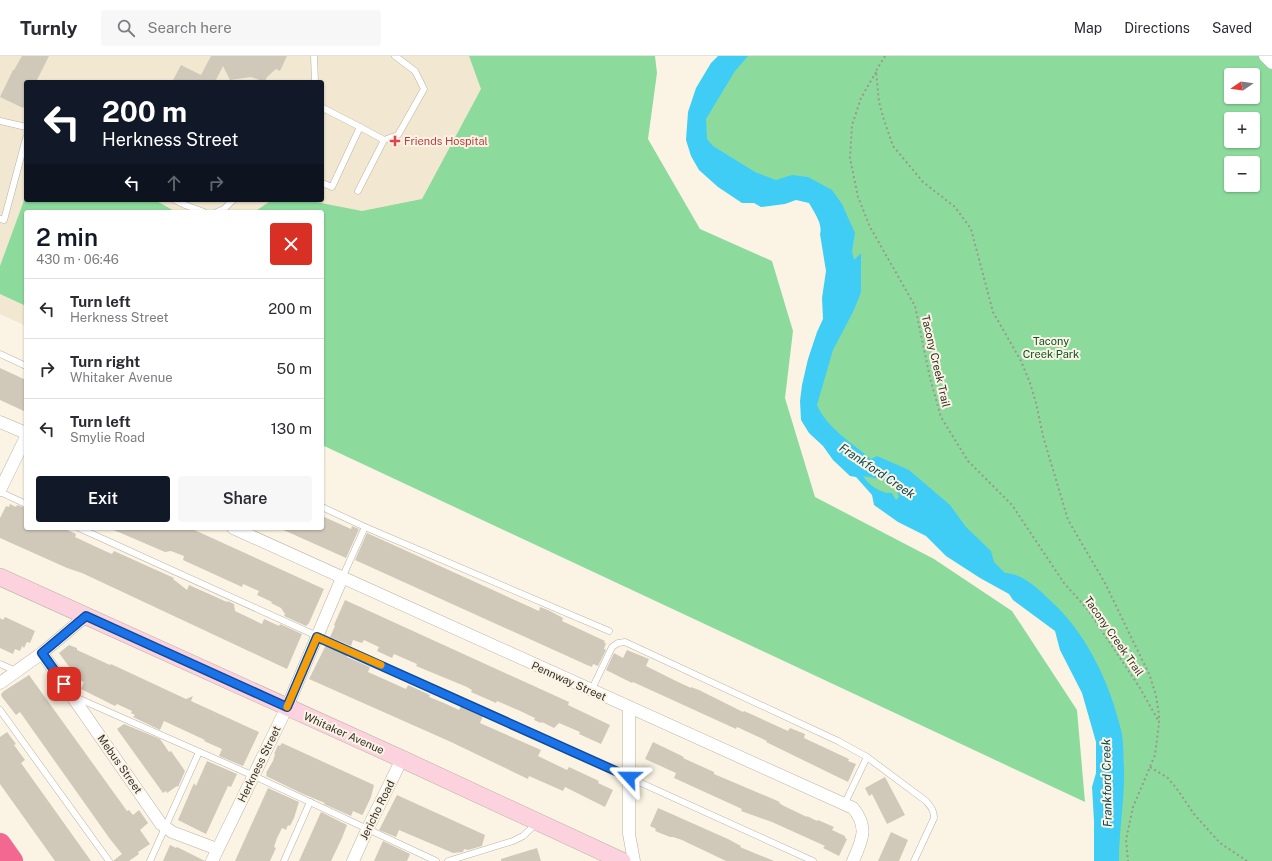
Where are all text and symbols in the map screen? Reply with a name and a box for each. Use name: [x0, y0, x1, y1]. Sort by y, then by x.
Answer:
search box: [101, 10, 381, 46]
text: Turnly: [20, 17, 77, 39]
icon: search: [115, 17, 137, 39]
text: Search here: [147, 19, 232, 36]
text: Map: [1074, 20, 1102, 36]
text: Directions: [1124, 20, 1190, 36]
text: Saved: [1212, 20, 1252, 36]
north arrow: [1224, 68, 1260, 104]
map controls: [1224, 68, 1260, 192]
text: 200 m: [102, 95, 187, 128]
icon: left: [36, 96, 88, 148]
button: +: [1224, 112, 1260, 148]
text: Herkness Street: [102, 129, 239, 150]
marker: Friends Hospital: [389, 135, 401, 147]
place label: Friends Hospital: [404, 135, 488, 147]
button: −: [1224, 156, 1260, 192]
icon: left: [121, 172, 143, 194]
icon: ahead: [163, 172, 185, 194]
icon: right: [205, 172, 227, 194]
text: 2 min: [36, 223, 98, 251]
button: close: [270, 223, 312, 265]
text: 430 m · 06:46: [36, 252, 119, 267]
text: Turn left: [70, 293, 131, 310]
icon: left: [36, 298, 58, 320]
text: 200 m: [268, 300, 312, 317]
text: Herkness Street: [70, 310, 169, 325]
street label: Tacony Creek Trail: [920, 314, 952, 408]
park label: Tacony Creek Park: [1023, 335, 1079, 360]
text: Turn right: [70, 353, 140, 370]
icon: right: [36, 358, 58, 380]
text: 50 m: [277, 360, 312, 377]
text: Whitaker Avenue: [70, 370, 173, 385]
text: Turn left: [70, 413, 131, 430]
icon: left: [36, 418, 58, 440]
text: 130 m: [271, 420, 312, 437]
text: Smylie Road: [70, 430, 145, 445]
water label: Frankford Creek: [837, 441, 918, 502]
button: Exit: [36, 476, 170, 522]
button: Share: [178, 476, 312, 522]
street label: Tacony Creek Trail: [1082, 594, 1146, 678]
street label: Pennway Street: [530, 659, 608, 703]
pin: [47, 667, 81, 701]
icon: arrive: [53, 673, 75, 695]
street label: Whitaker Avenue: [302, 710, 386, 756]
street label: Herkness Street: [235, 724, 283, 804]
street label: Mebus Street: [95, 732, 145, 796]
water label: Frankford Creek: [1099, 738, 1115, 827]
position arrow: [608, 756, 650, 798]
street label: Jericho Road: [357, 778, 397, 842]

